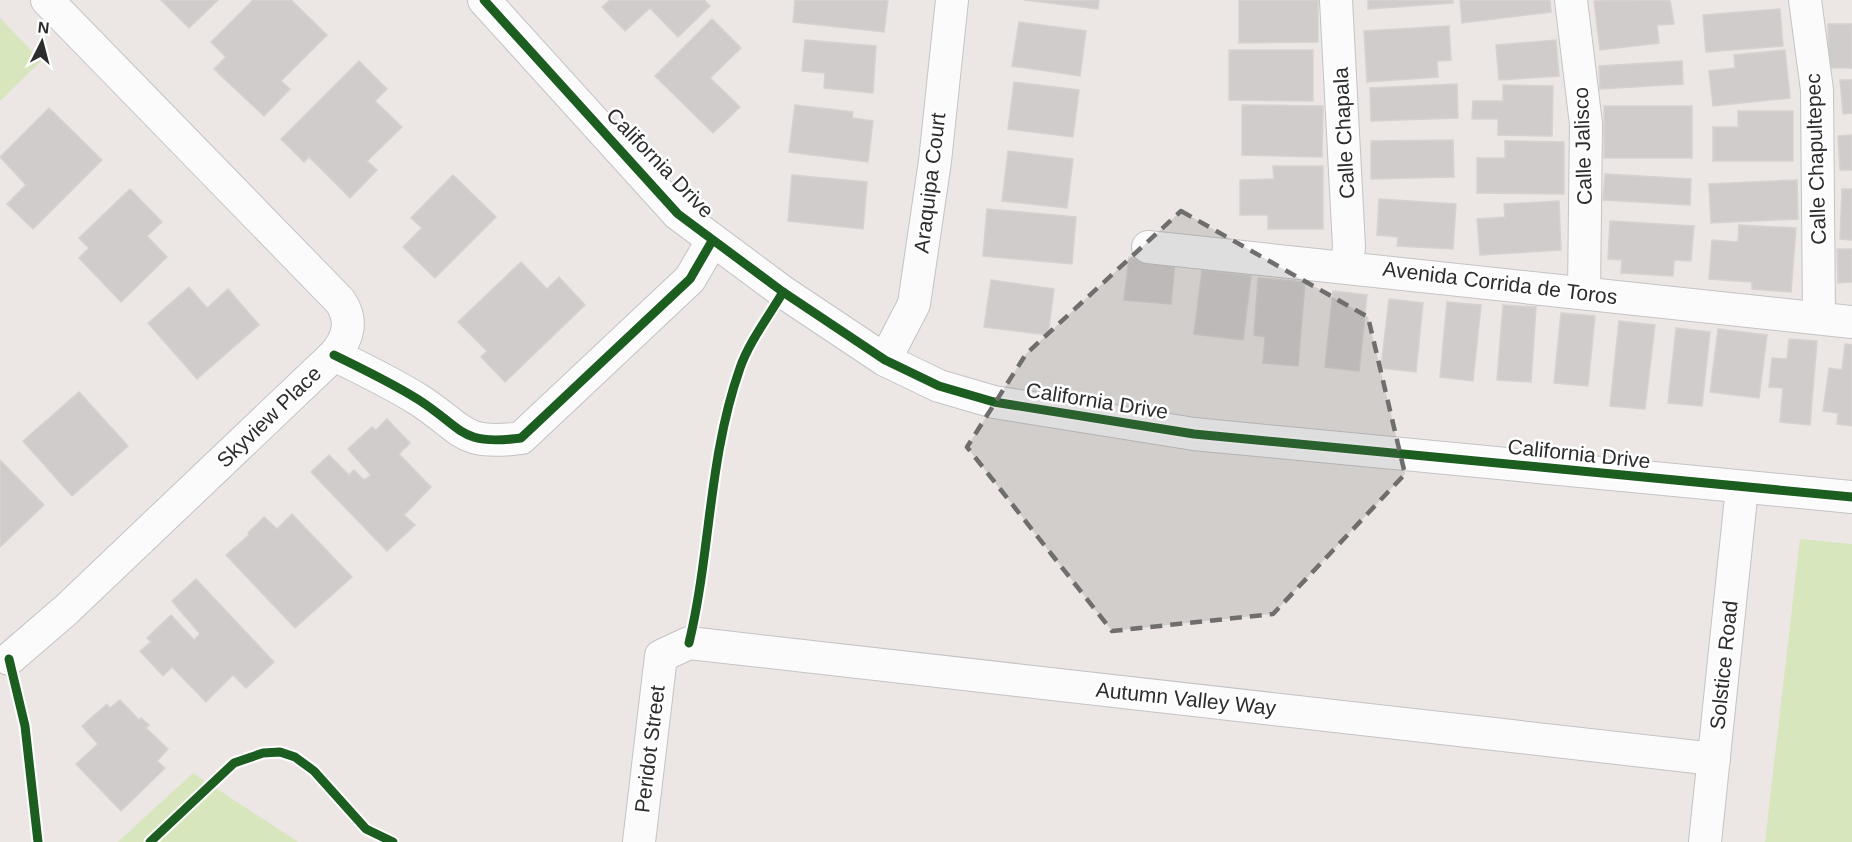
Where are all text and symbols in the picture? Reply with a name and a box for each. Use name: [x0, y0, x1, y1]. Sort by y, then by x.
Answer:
north arrow: [12, 12, 72, 72]
text: N: [37, 19, 50, 37]
street label: Calle Chapala: [1329, 66, 1358, 199]
street label: Calle Chapultepec: [1801, 73, 1830, 245]
street label: Calle Jalisco: [1569, 87, 1596, 205]
street label: California Drive: [602, 103, 718, 222]
street label: Araquipa Court: [909, 111, 950, 254]
street label: Avenida Corrida de Toros: [1381, 257, 1619, 308]
street label: Skyview Place: [212, 361, 325, 472]
street label: California Drive: [1024, 378, 1170, 423]
street label: California Drive: [1506, 435, 1652, 472]
street label: Solstice Road: [1705, 599, 1742, 731]
street label: Autumn Valley Way: [1095, 678, 1278, 719]
street label: Peridot Street: [630, 684, 669, 814]

